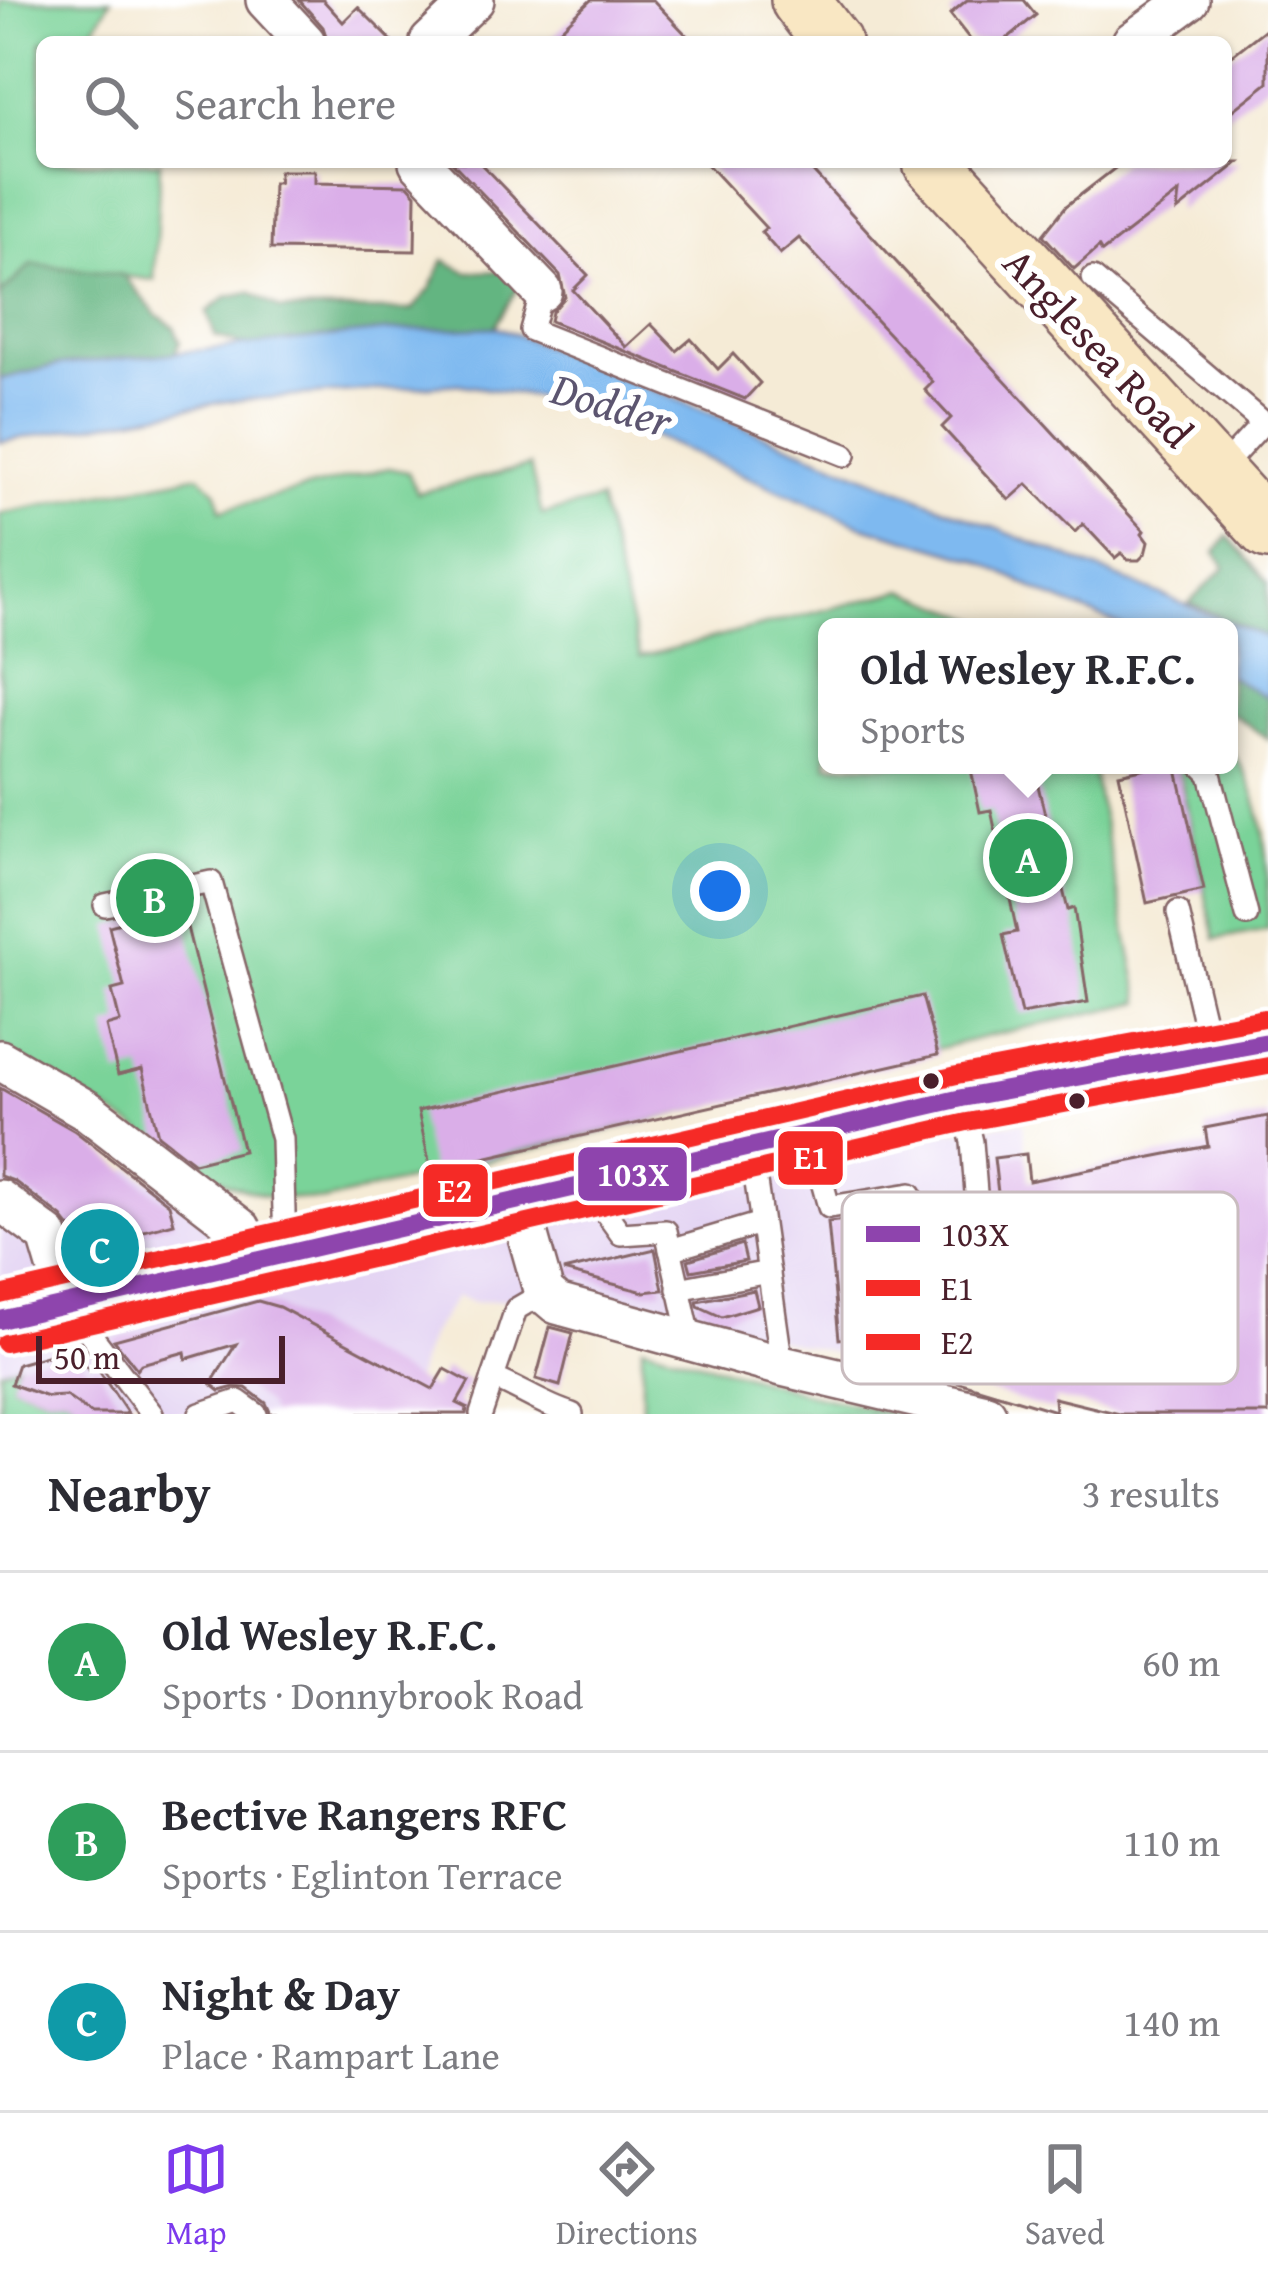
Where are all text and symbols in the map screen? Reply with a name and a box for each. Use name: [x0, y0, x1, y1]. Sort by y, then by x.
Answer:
search box: [36, 36, 1232, 168]
icon: search: [78, 69, 144, 135]
text: Search here: [174, 70, 396, 135]
street label: Anglesea Road: [990, 233, 1209, 461]
water label: Dodder: [543, 355, 681, 453]
popup: [818, 618, 1238, 774]
text: Old Wesley R.F.C.: [860, 635, 1196, 700]
text: Sports: [860, 700, 966, 757]
pin: A: [989, 813, 1067, 903]
pin: B: [116, 853, 194, 943]
your location: [690, 861, 750, 921]
unlabelled marker: [920, 1070, 942, 1092]
unlabelled marker: [1066, 1090, 1088, 1112]
line badge: E1: [776, 1129, 845, 1187]
text: E1: [794, 1133, 828, 1181]
line badge: 103X: [576, 1145, 689, 1203]
text: 103X: [597, 1150, 669, 1198]
line badge: E2: [421, 1162, 490, 1219]
text: E2: [438, 1166, 472, 1214]
legend: [842, 1192, 1238, 1384]
pin: C: [61, 1203, 139, 1293]
text: 103X: [941, 1210, 1010, 1258]
text: E1: [941, 1264, 974, 1312]
text: E2: [941, 1318, 974, 1366]
scale bar: [36, 1330, 285, 1383]
text: 50 m: [54, 1333, 120, 1381]
text: Nearby: [48, 1455, 211, 1530]
text: 3 results: [1082, 1464, 1220, 1521]
text: Old Wesley R.F.C.: [162, 1601, 497, 1666]
text: A: [75, 1633, 99, 1690]
text: 60 m: [1142, 1633, 1220, 1690]
text: Sports · Donnybrook Road: [162, 1666, 583, 1723]
text: Bective Rangers RFC: [162, 1781, 568, 1846]
text: B: [75, 1813, 99, 1870]
text: 110 m: [1123, 1813, 1220, 1870]
text: Sports · Eglinton Terrace: [162, 1846, 562, 1903]
text: Night & Day: [162, 1961, 400, 2026]
text: C: [76, 1993, 98, 2050]
text: 140 m: [1123, 1993, 1220, 2050]
text: Place · Rampart Lane: [162, 2026, 500, 2083]
tab: Map: [163, 2136, 229, 2256]
tab: Directions: [556, 2136, 698, 2256]
tab: Saved: [1025, 2136, 1105, 2256]

